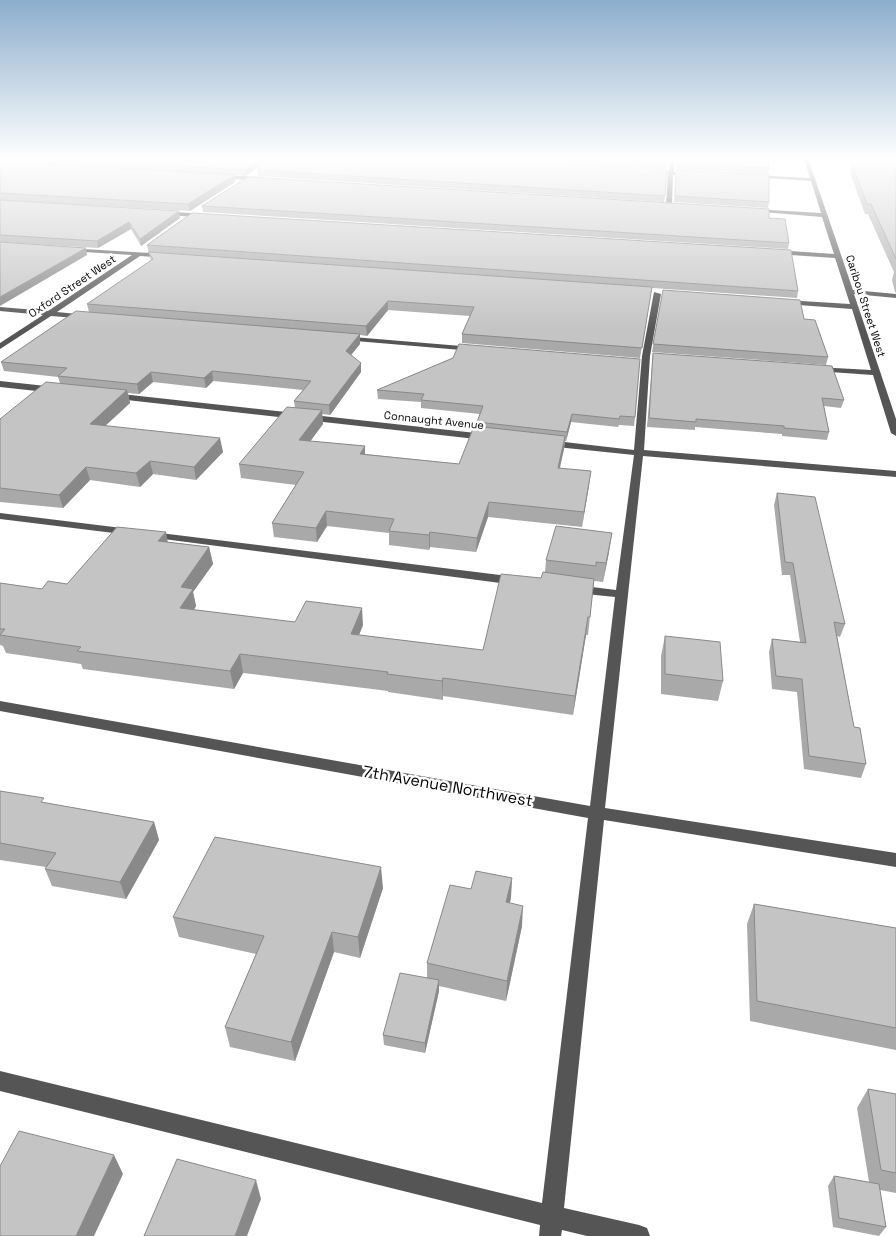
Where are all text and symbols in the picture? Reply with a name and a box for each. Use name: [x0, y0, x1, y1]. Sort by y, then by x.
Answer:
street label: Oxford Street West: [26, 252, 118, 320]
street label: Caribou Street West: [843, 253, 889, 359]
street label: Connaught Avenue: [383, 408, 485, 432]
street label: 7th Avenue Northwest: [361, 761, 535, 811]

